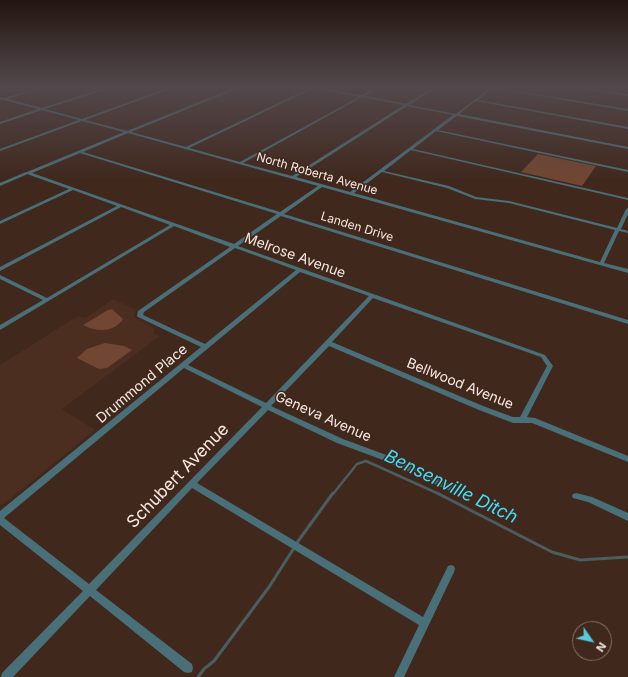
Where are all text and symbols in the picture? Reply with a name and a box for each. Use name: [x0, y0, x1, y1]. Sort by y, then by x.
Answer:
street label: North Roberta Avenue: [255, 150, 379, 198]
street label: Landen Drive: [319, 209, 395, 245]
street label: Melrose Avenue: [242, 230, 348, 282]
street label: Drummond Place: [93, 341, 191, 427]
street label: Bellwood Avenue: [404, 355, 516, 413]
street label: Geneva Avenue: [272, 388, 374, 446]
street label: Schubert Avenue: [123, 419, 233, 533]
water label: Bensenville Ditch: [381, 445, 521, 529]
north arrow: [572, 621, 612, 661]
text: N: [593, 640, 609, 655]

